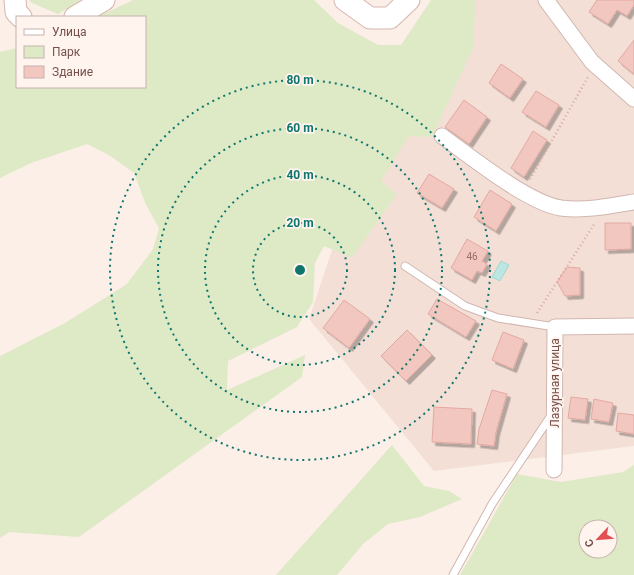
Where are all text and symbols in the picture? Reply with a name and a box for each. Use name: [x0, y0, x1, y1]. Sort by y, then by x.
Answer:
legend: [16, 16, 146, 88]
text: Улица: [52, 25, 87, 39]
text: Парк: [52, 45, 81, 59]
text: Здание: [52, 65, 93, 79]
text: 80 m: [286, 73, 314, 87]
text: 60 m: [286, 121, 314, 135]
text: 40 m: [286, 168, 314, 182]
text: 20 m: [286, 216, 314, 230]
house number: 46: [466, 251, 478, 262]
centre of rings: [293, 263, 307, 277]
street label: Лазурная улица: [548, 338, 562, 428]
north arrow: [578, 519, 618, 559]
text: С: [582, 537, 597, 549]

